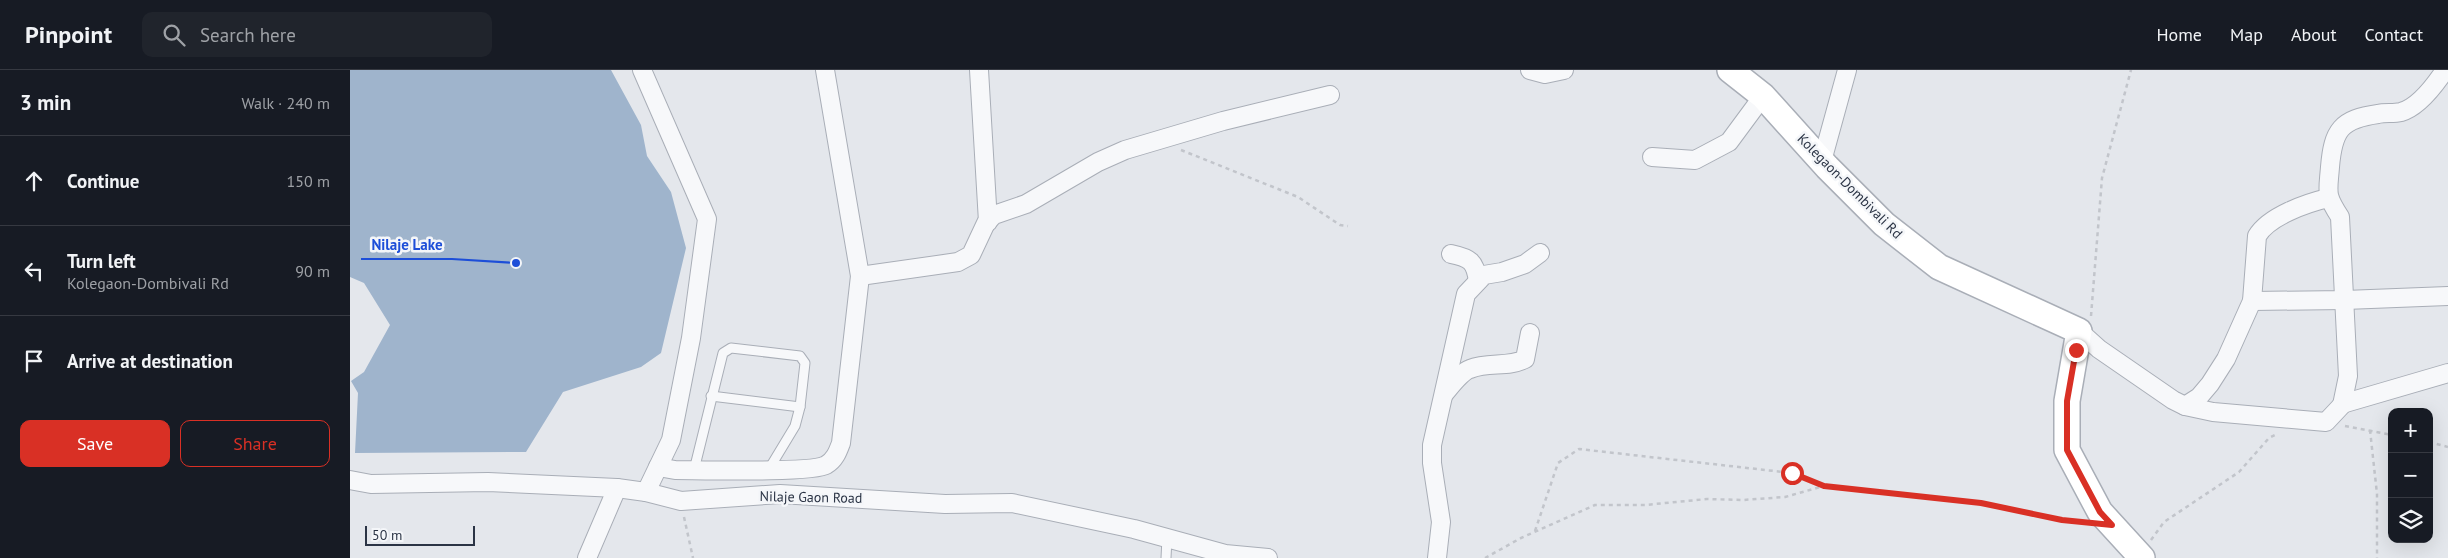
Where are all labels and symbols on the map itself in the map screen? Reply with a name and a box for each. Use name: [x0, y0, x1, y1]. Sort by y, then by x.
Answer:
street label: Kolegaon-Dombivali Rd: [1794, 130, 1906, 242]
callout: Nilaje Lake: [361, 229, 452, 259]
text: Nilaje Lake: [371, 235, 443, 254]
route end: [2065, 339, 2088, 362]
route start: [1781, 462, 1804, 485]
street label: Nilaje Gaon Road: [759, 487, 863, 507]
scale bar: [365, 523, 475, 546]

